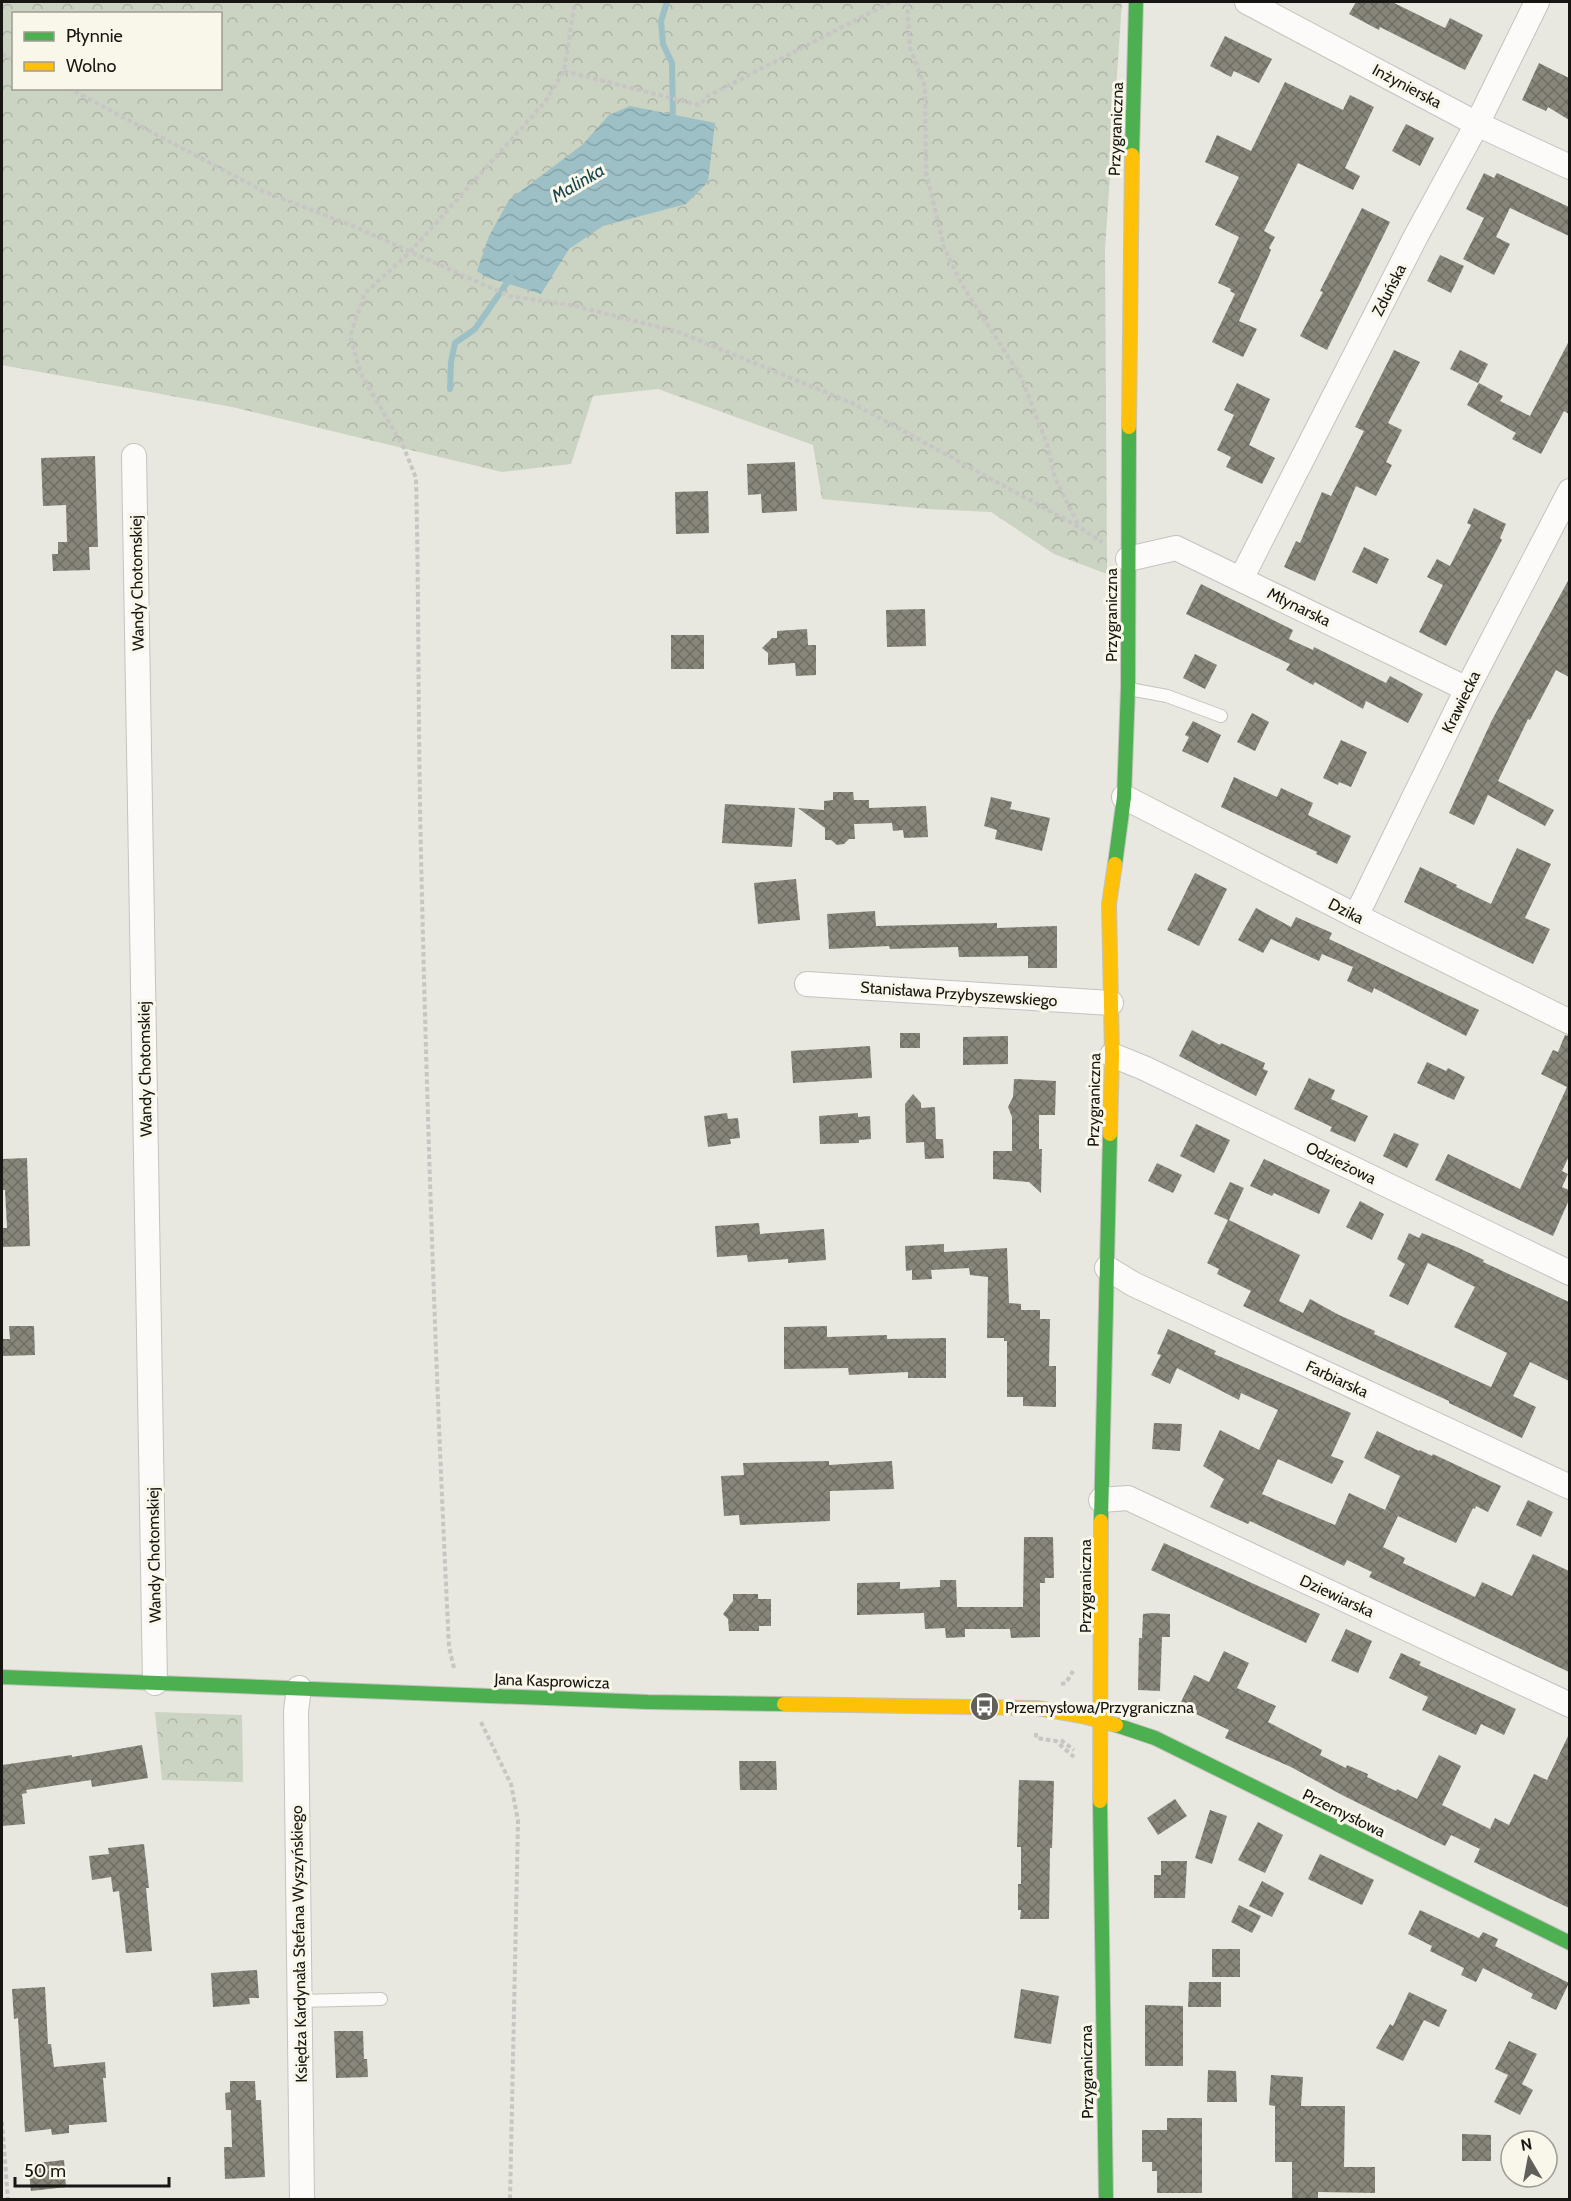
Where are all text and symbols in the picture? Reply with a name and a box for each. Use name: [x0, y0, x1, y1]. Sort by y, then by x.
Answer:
legend: [12, 12, 222, 90]
text: Płynnie: [66, 25, 123, 47]
text: Wolno: [66, 55, 117, 77]
street label: Inżynierska: [1369, 60, 1445, 112]
street label: Przygraniczna: [1105, 81, 1127, 176]
water label: Malinka: [547, 159, 609, 207]
street label: Zduńska: [1368, 260, 1410, 319]
street label: Wandy Chotomskiej: [126, 515, 148, 651]
street label: Przygraniczna: [1102, 568, 1121, 662]
street label: Młynarska: [1264, 584, 1334, 631]
street label: Krawiecka: [1438, 668, 1484, 736]
street label: Dzika: [1325, 894, 1367, 928]
street label: Stanisława Przybyszewskiego: [860, 978, 1058, 1010]
street label: Wandy Chotomskiej: [134, 1001, 156, 1137]
street label: Przygraniczna: [1084, 1053, 1104, 1147]
street label: Odzieżowa: [1303, 1138, 1379, 1188]
street label: Farbiarska: [1303, 1356, 1371, 1402]
street label: Wandy Chotomskiej: [143, 1487, 165, 1623]
street label: Przygraniczna: [1076, 1539, 1095, 1633]
street label: Dziewiarska: [1297, 1571, 1377, 1622]
street label: Jana Kasprowicza: [493, 1669, 610, 1693]
bus stop icon: Przemysłowa/Przygraniczna: [968, 1691, 1000, 1723]
place label: Przemysłowa/Przygraniczna: [1005, 1698, 1194, 1717]
street label: Przemysłowa: [1299, 1785, 1389, 1841]
street label: Księdza Kardynała Stefana Wyszyńskiego: [287, 1805, 311, 2083]
street label: Przygraniczna: [1077, 2025, 1097, 2119]
north arrow: [1499, 2129, 1559, 2189]
text: N: [1519, 2134, 1534, 2155]
scale bar: [15, 2150, 170, 2188]
text: 50 m: [24, 2160, 66, 2182]

